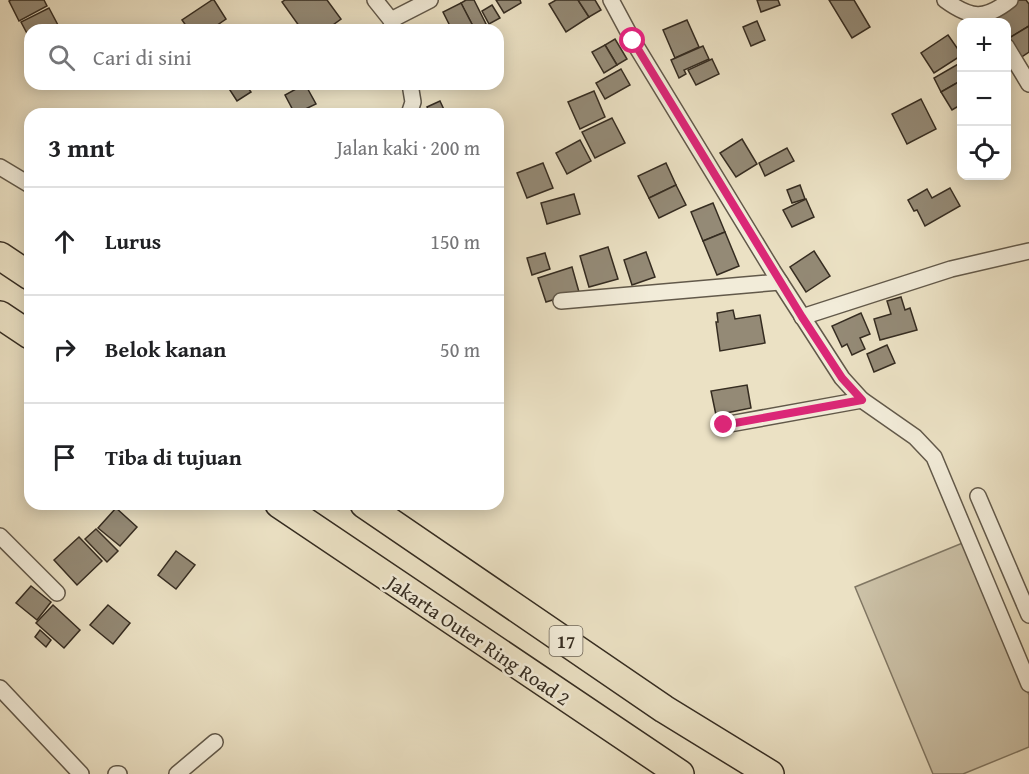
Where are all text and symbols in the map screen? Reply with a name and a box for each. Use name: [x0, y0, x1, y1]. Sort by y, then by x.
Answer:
map controls: [957, 18, 1011, 180]
button: +: [957, 18, 1011, 72]
search box: [24, 24, 504, 90]
route start: [619, 27, 645, 53]
icon: search: [45, 41, 78, 74]
text: Cari di sini: [93, 41, 192, 73]
button: −: [957, 72, 1011, 126]
button: locate: [957, 126, 1011, 180]
text: 3 mnt: [48, 128, 115, 167]
text: Jalan kaki · 200 m: [336, 133, 480, 162]
icon: ahead: [48, 225, 81, 258]
text: Lurus: [105, 225, 161, 257]
text: 150 m: [430, 227, 480, 256]
icon: right: [48, 333, 81, 366]
text: Belok kanan: [105, 333, 226, 365]
text: 50 m: [440, 335, 480, 364]
route end: [710, 411, 736, 437]
icon: arrive: [48, 441, 81, 474]
text: Tiba di tujuan: [105, 441, 242, 473]
street label: Jakarta Outer Ring Road 2: [379, 566, 576, 712]
road number: 17: [550, 626, 582, 656]

